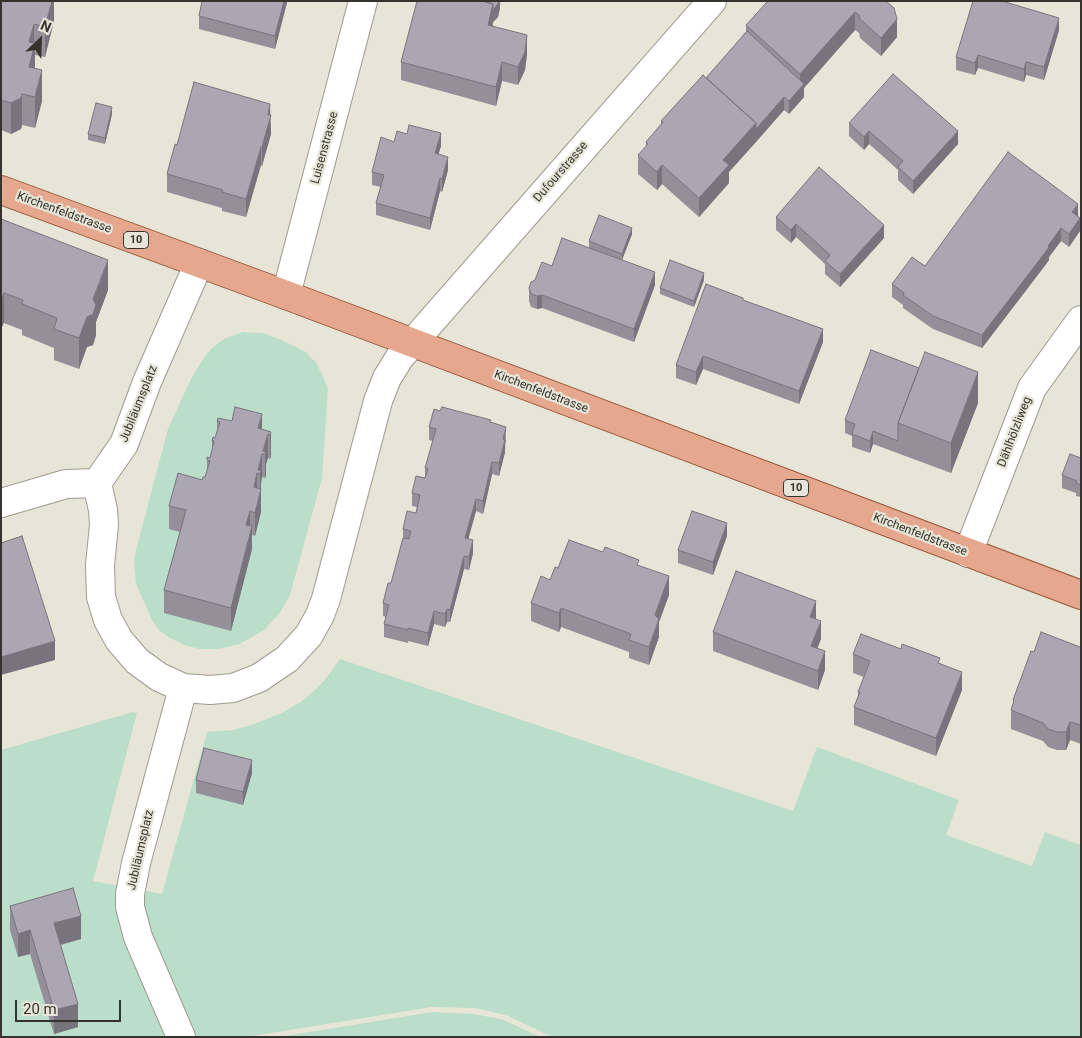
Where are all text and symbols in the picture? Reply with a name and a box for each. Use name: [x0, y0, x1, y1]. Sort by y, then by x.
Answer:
north arrow: [15, 15, 65, 65]
text: N: [38, 17, 54, 36]
street label: Luisenstrasse: [308, 110, 342, 186]
street label: Dufourstrasse: [531, 139, 591, 205]
street label: Kirchenfeldstrasse: [15, 189, 113, 237]
road number: 10: [124, 232, 148, 248]
street label: Jubiläumsplatz: [117, 363, 161, 445]
street label: Kirchenfeldstrasse: [492, 367, 590, 417]
street label: Dählhölzliweg: [995, 395, 1035, 469]
road number: 10: [784, 479, 808, 496]
street label: Kirchenfeldstrasse: [871, 510, 969, 560]
street label: Jubiläumsplatz: [125, 809, 157, 891]
scale bar: [18, 990, 124, 1022]
text: 20 m: [23, 1000, 57, 1018]

